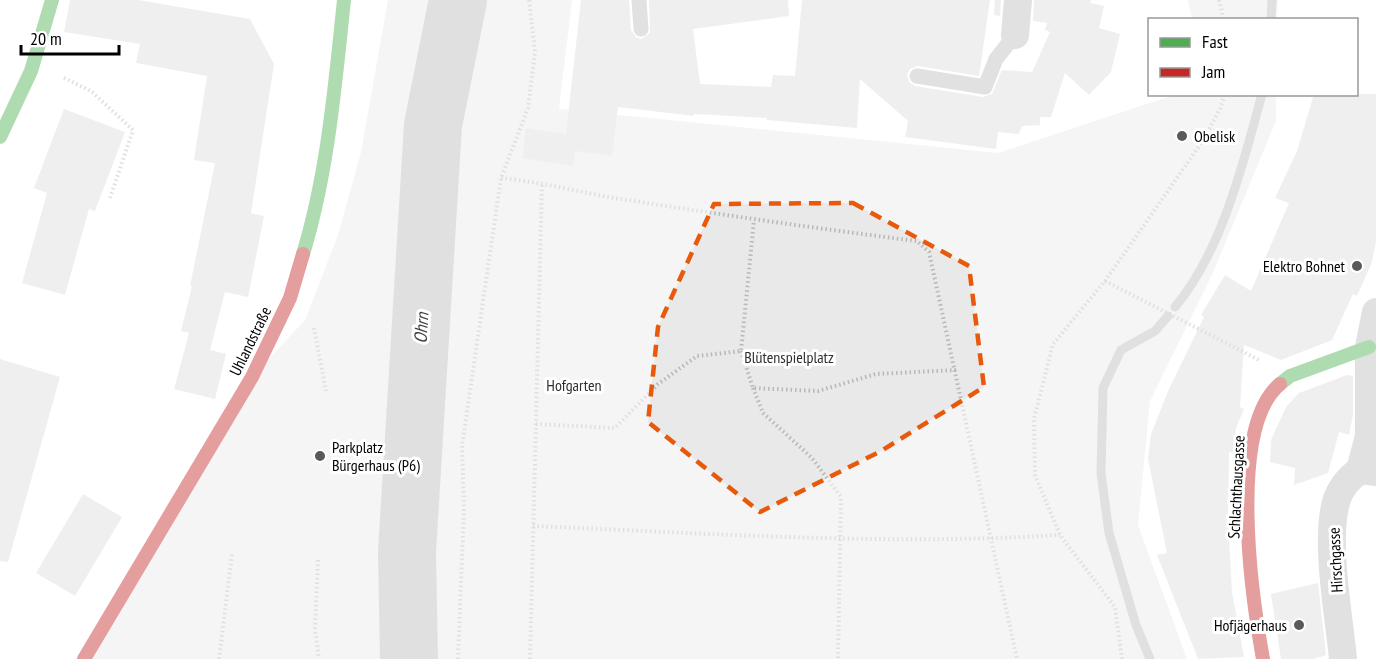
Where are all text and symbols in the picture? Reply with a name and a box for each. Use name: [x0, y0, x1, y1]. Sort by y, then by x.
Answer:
scale bar: [21, 18, 118, 56]
legend: [1148, 18, 1358, 96]
text: 20 m: [30, 27, 62, 50]
text: Fast: [1202, 30, 1228, 53]
text: Jam: [1201, 60, 1225, 83]
place label: Obelisk: [1194, 126, 1236, 146]
marker: Obelisk: [1175, 129, 1189, 143]
place label: Elektro Bohnet: [1263, 256, 1346, 276]
marker: Elektro Bohnet: [1350, 259, 1364, 273]
street label: Uhlandstraße: [225, 303, 275, 379]
water label: Ohrn: [408, 311, 434, 344]
park label: Blütenspielplatz: [744, 347, 834, 367]
park label: Hofgarten: [546, 375, 602, 395]
street label: Schlachthausgasse: [1223, 435, 1249, 539]
place label: Parkplatz Bürgerhaus (P6): [332, 437, 420, 475]
marker: Parkplatz Bürgerhaus (P6): [313, 449, 327, 463]
street label: Hirschgasse: [1323, 527, 1347, 593]
place label: Hofjägerhaus: [1214, 615, 1287, 635]
marker: Hofjägerhaus: [1292, 618, 1306, 632]

